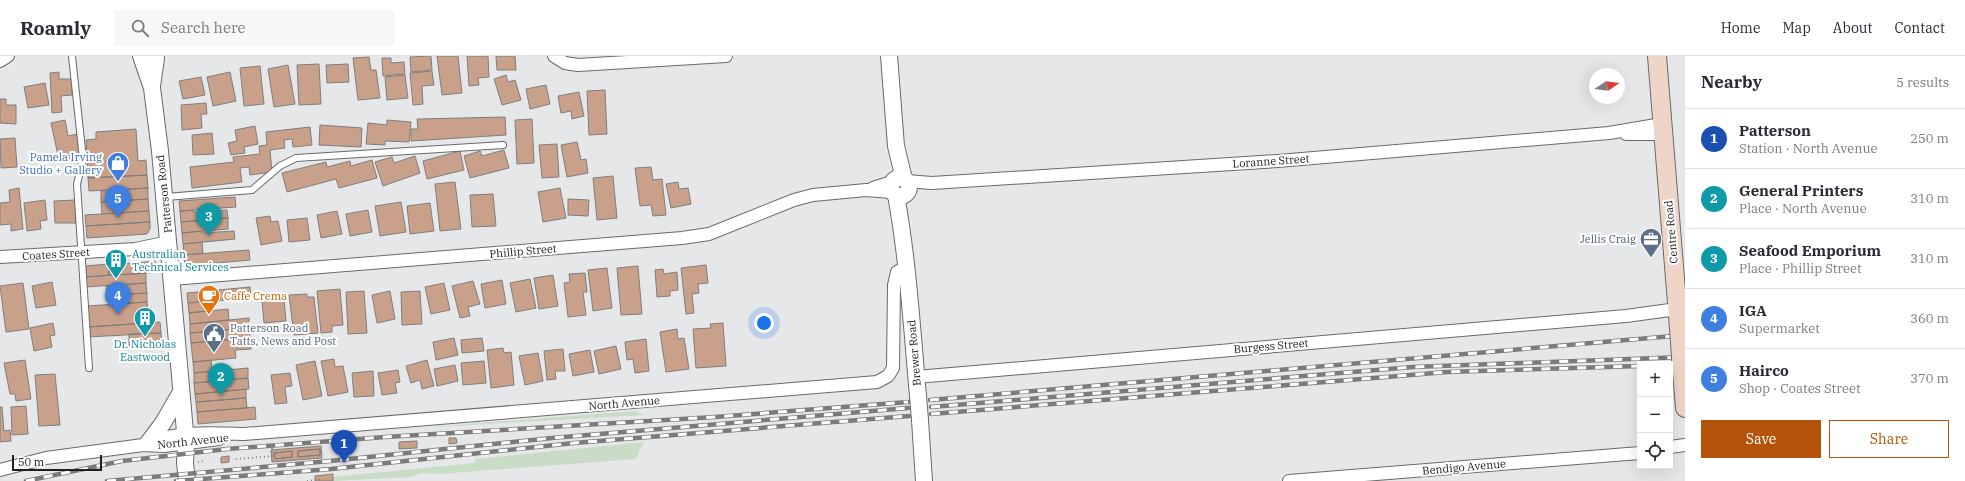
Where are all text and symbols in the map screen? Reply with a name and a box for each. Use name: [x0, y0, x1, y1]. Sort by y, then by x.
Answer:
search box: [115, 10, 395, 46]
text: Roamly: [20, 16, 91, 40]
icon: search: [129, 17, 151, 39]
text: Search here: [161, 18, 246, 37]
text: Home: [1721, 19, 1760, 37]
text: Map: [1782, 19, 1811, 37]
text: About: [1833, 19, 1872, 37]
text: Contact: [1894, 19, 1945, 37]
north arrow: [1589, 68, 1625, 104]
text: Nearby: [1701, 71, 1762, 93]
text: 5 results: [1896, 74, 1949, 91]
text: Patterson: [1739, 121, 1811, 140]
text: 1: [1710, 130, 1718, 147]
text: 250 m: [1910, 130, 1949, 147]
text: Station · North Avenue: [1739, 140, 1877, 157]
place label: Pamela Irving Studio + Gallery: [19, 150, 102, 177]
shop icon: Pamela Irving Studio + Gallery: [105, 150, 131, 183]
street label: Loranne Street: [1232, 151, 1310, 171]
street label: Patterson Road: [153, 154, 175, 234]
text: General Printers: [1739, 181, 1863, 200]
pin: 5: [105, 185, 131, 218]
text: 2: [1710, 190, 1718, 207]
text: 310 m: [1910, 190, 1949, 207]
street label: Centre Road: [1661, 200, 1681, 264]
text: Place · North Avenue: [1739, 200, 1867, 217]
pin: 3: [196, 203, 222, 236]
office icon: Jellis Craig: [1638, 226, 1664, 259]
place label: Jellis Craig: [1580, 232, 1636, 246]
street label: Phillip Street: [489, 241, 557, 261]
text: Seafood Emporium: [1739, 241, 1881, 260]
street label: Coates Street: [22, 245, 90, 263]
building icon: Australian Technical Services: [103, 247, 129, 280]
place label: Australian Technical Services: [132, 247, 229, 274]
text: 3: [1710, 250, 1718, 267]
text: 310 m: [1910, 250, 1949, 267]
text: Place · Phillip Street: [1739, 260, 1862, 277]
pin: 4: [105, 282, 131, 315]
cafe icon: Caffe Crema: [196, 283, 222, 316]
place label: Caffe Crema: [224, 289, 287, 303]
text: IGA: [1739, 301, 1767, 320]
building icon: Dr. Nicholas Eastwood: [132, 305, 158, 338]
text: 4: [1710, 310, 1718, 327]
text: 360 m: [1910, 310, 1949, 327]
your location: [754, 313, 774, 333]
street label: Brewer Road: [904, 319, 924, 387]
text: Supermarket: [1739, 320, 1820, 337]
public building icon: Patterson Road Tatts, News and Post: [201, 321, 227, 354]
place label: Patterson Road Tatts, News and Post: [230, 321, 336, 348]
street label: Burgess Street: [1233, 336, 1309, 356]
place label: Dr. Nicholas Eastwood: [114, 337, 176, 364]
map controls: [1637, 361, 1673, 469]
button: +: [1637, 361, 1673, 397]
text: Hairco: [1739, 361, 1789, 380]
pin: 2: [208, 363, 234, 396]
text: 5: [1710, 370, 1718, 387]
text: 370 m: [1910, 370, 1949, 387]
text: Shop · Coates Street: [1739, 380, 1860, 397]
street label: North Avenue: [588, 393, 660, 413]
button: −: [1637, 397, 1673, 433]
button: Save: [1701, 420, 1821, 458]
button: Share: [1829, 420, 1949, 458]
street label: North Avenue: [157, 430, 229, 452]
pin: 1: [331, 430, 357, 463]
button: locate: [1637, 433, 1673, 469]
scale bar: [12, 453, 102, 472]
text: 50 m: [18, 455, 44, 469]
street label: Bendigo Avenue: [1422, 456, 1506, 478]

